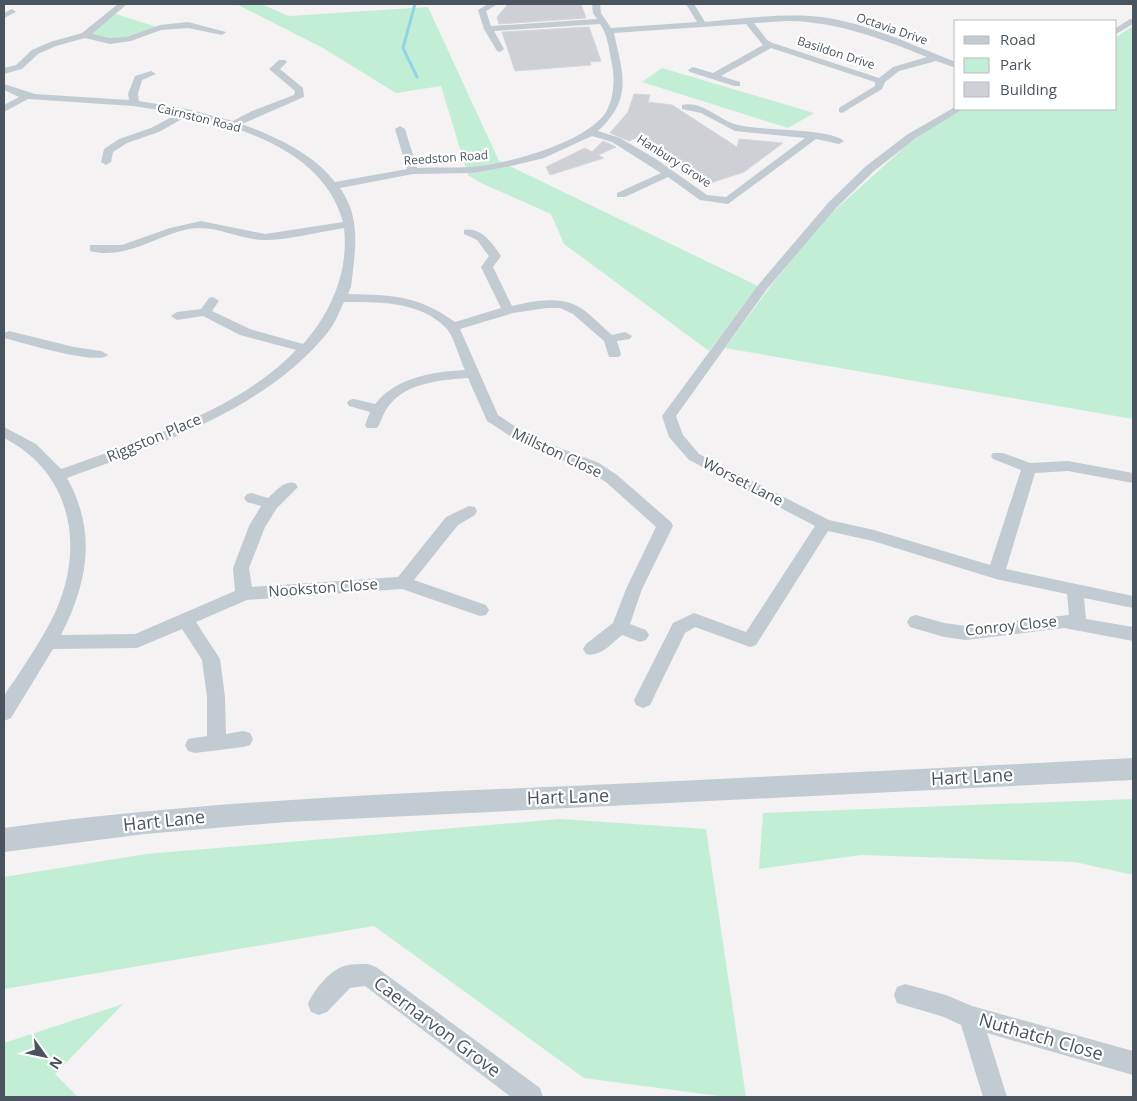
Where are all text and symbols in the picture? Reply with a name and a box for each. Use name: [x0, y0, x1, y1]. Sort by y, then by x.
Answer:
street label: Octavia Drive: [854, 8, 930, 49]
legend: [954, 20, 1117, 110]
text: Road: [1000, 29, 1036, 49]
street label: Basildon Drive: [795, 32, 877, 73]
text: Park: [1000, 54, 1031, 74]
text: Building: [1000, 79, 1057, 99]
street label: Cairnston Road: [155, 99, 243, 136]
street label: Hanbury Grove: [634, 130, 715, 191]
street label: Reedston Road: [403, 146, 489, 169]
street label: Riggston Place: [103, 408, 204, 466]
street label: Millston Close: [509, 422, 606, 482]
street label: Worset Lane: [700, 452, 787, 510]
street label: Nookston Close: [268, 573, 378, 601]
street label: Conroy Close: [964, 610, 1058, 640]
street label: Hart Lane: [930, 762, 1014, 790]
street label: Hart Lane: [526, 783, 609, 809]
street label: Hart Lane: [122, 804, 206, 836]
street label: Caernarvon Grove: [369, 971, 506, 1082]
street label: Nuthatch Close: [976, 1007, 1106, 1065]
north arrow: [20, 1031, 70, 1081]
text: N: [45, 1053, 67, 1073]

